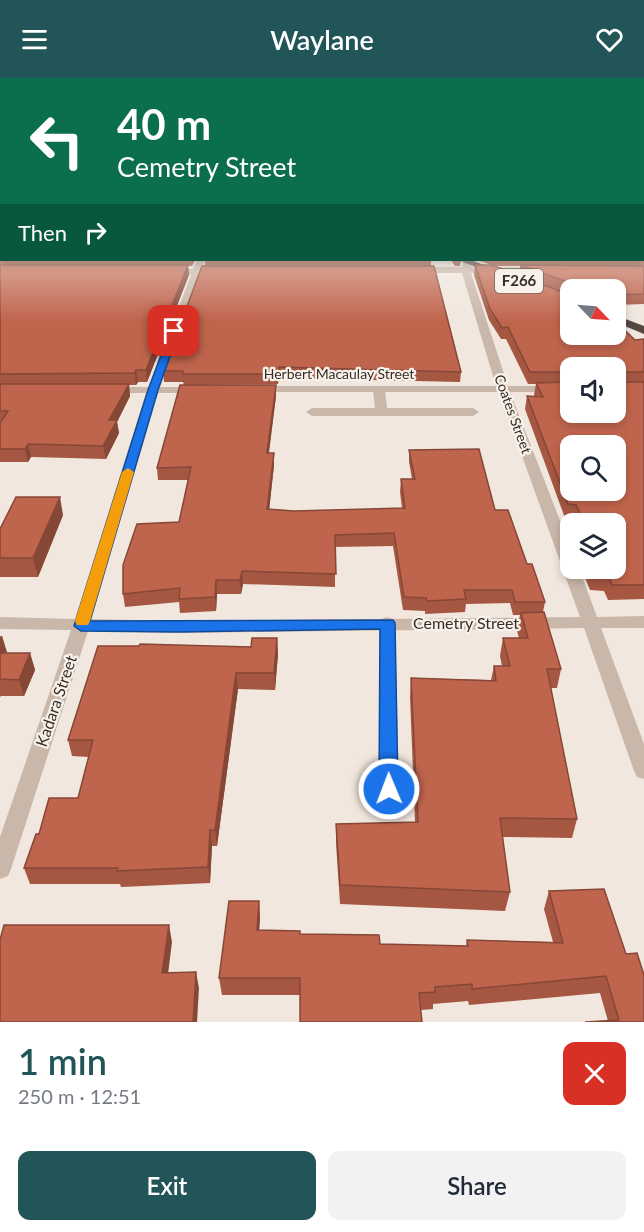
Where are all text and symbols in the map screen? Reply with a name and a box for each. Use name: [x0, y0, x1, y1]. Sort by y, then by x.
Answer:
icon: menu: [18, 23, 51, 56]
text: Waylane: [270, 23, 374, 56]
icon: heart: [593, 23, 626, 56]
text: 40 m: [117, 99, 211, 149]
icon: left: [18, 102, 96, 180]
text: Cemetry Street: [117, 150, 296, 183]
icon: right: [79, 216, 112, 249]
text: Then: [18, 219, 67, 246]
road number: F266: [495, 269, 543, 293]
north arrow: [560, 279, 626, 345]
map controls: [560, 279, 626, 579]
pin: [148, 305, 199, 356]
icon: arrive: [157, 314, 190, 347]
button: sound: [560, 357, 626, 423]
street label: Herbert Macaulay Street: [264, 365, 414, 382]
street label: Coates Street: [491, 372, 536, 456]
button: search: [560, 435, 626, 501]
button: layers: [560, 513, 626, 579]
street label: Cemetry Street: [413, 613, 519, 632]
street label: Kadara Street: [31, 652, 80, 749]
position arrow: [357, 757, 421, 821]
text: 1 min: [18, 1039, 107, 1083]
button: close: [563, 1042, 626, 1105]
text: 250 m · 12:51: [18, 1084, 141, 1108]
button: Exit: [18, 1151, 316, 1220]
button: Share: [328, 1151, 626, 1220]

